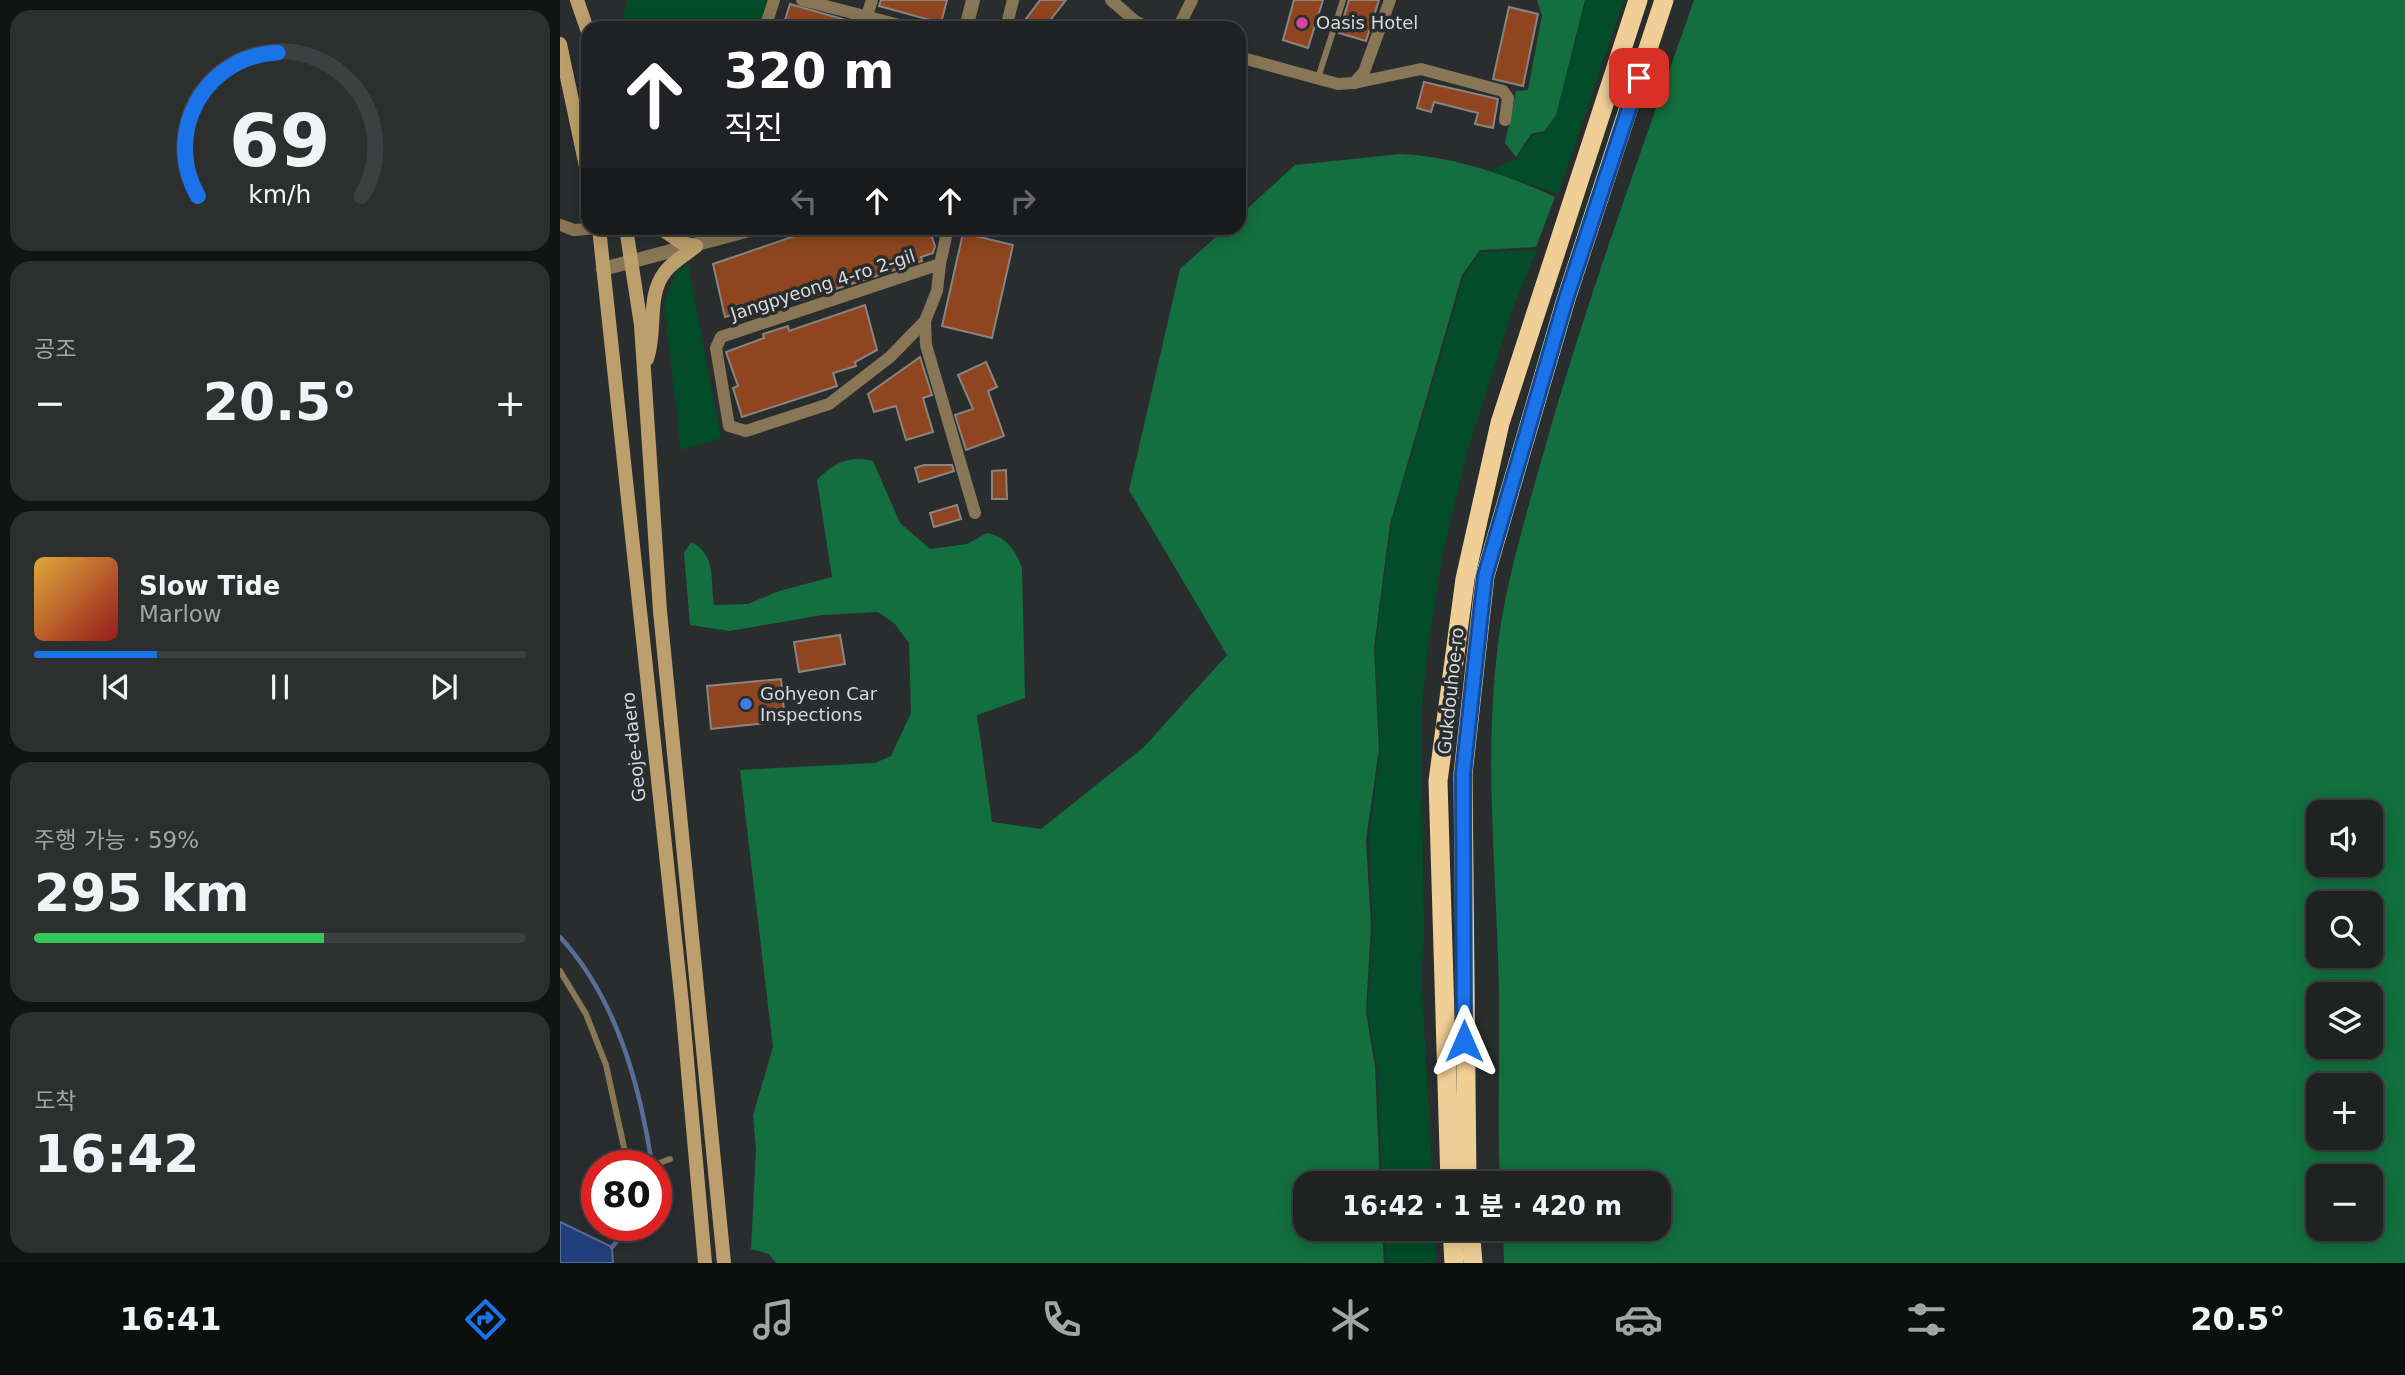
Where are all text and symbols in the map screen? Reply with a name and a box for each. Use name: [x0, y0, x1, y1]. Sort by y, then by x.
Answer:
place label: Oasis Hotel: [1316, 12, 1418, 33]
marker: Oasis Hotel: [1294, 15, 1310, 31]
text: 320 m: [724, 43, 894, 100]
pin: [1609, 48, 1669, 108]
icon: ahead: [609, 49, 700, 140]
icon: arrive: [1620, 59, 1658, 97]
text: 69: [229, 99, 331, 184]
text: 직진: [724, 109, 783, 147]
text: km/h: [248, 180, 312, 209]
icon: left: [785, 182, 823, 220]
icon: ahead: [858, 182, 896, 220]
icon: ahead: [931, 182, 969, 220]
icon: right: [1004, 182, 1042, 220]
street label: Jangpyeong 4-ro 2-gil: [727, 245, 918, 325]
text: 공조: [34, 336, 76, 362]
text: 20.5°: [203, 372, 357, 432]
text: −: [34, 381, 66, 425]
text: +: [494, 381, 526, 425]
text: Slow Tide: [139, 571, 280, 601]
text: Marlow: [139, 601, 222, 627]
street label: Gukdouhoe-ro: [1433, 626, 1468, 756]
icon: previous: [97, 668, 135, 706]
icon: pause: [261, 668, 299, 706]
icon: next: [425, 668, 463, 706]
place label: Gohyeon Car Inspections: [760, 683, 878, 725]
street label: Geoje-daero: [617, 691, 650, 803]
marker: Gohyeon Car Inspections: [738, 696, 754, 712]
map controls: [2306, 800, 2383, 1241]
button: sound: [2306, 800, 2383, 877]
text: 주행 가능 · 59%: [34, 827, 199, 853]
text: 295 km: [34, 863, 249, 923]
button: search: [2306, 891, 2383, 968]
button: layers: [2306, 982, 2383, 1059]
position arrow: [1427, 1004, 1501, 1078]
button: +: [2306, 1073, 2383, 1150]
text: 도착: [34, 1088, 76, 1114]
text: 16:42: [34, 1124, 200, 1184]
speed limit sign: 80: [581, 1150, 672, 1241]
button: −: [2306, 1164, 2383, 1241]
text: 16:42 · 1 분 · 420 m: [1342, 1191, 1622, 1221]
icon: directions: [461, 1295, 510, 1344]
icon: music: [749, 1295, 798, 1344]
icon: phone: [1037, 1295, 1086, 1344]
icon: climate: [1326, 1295, 1375, 1344]
icon: car: [1614, 1295, 1663, 1344]
icon: filters: [1902, 1295, 1951, 1344]
text: 16:41: [120, 1300, 221, 1338]
text: 20.5°: [2190, 1300, 2285, 1338]

